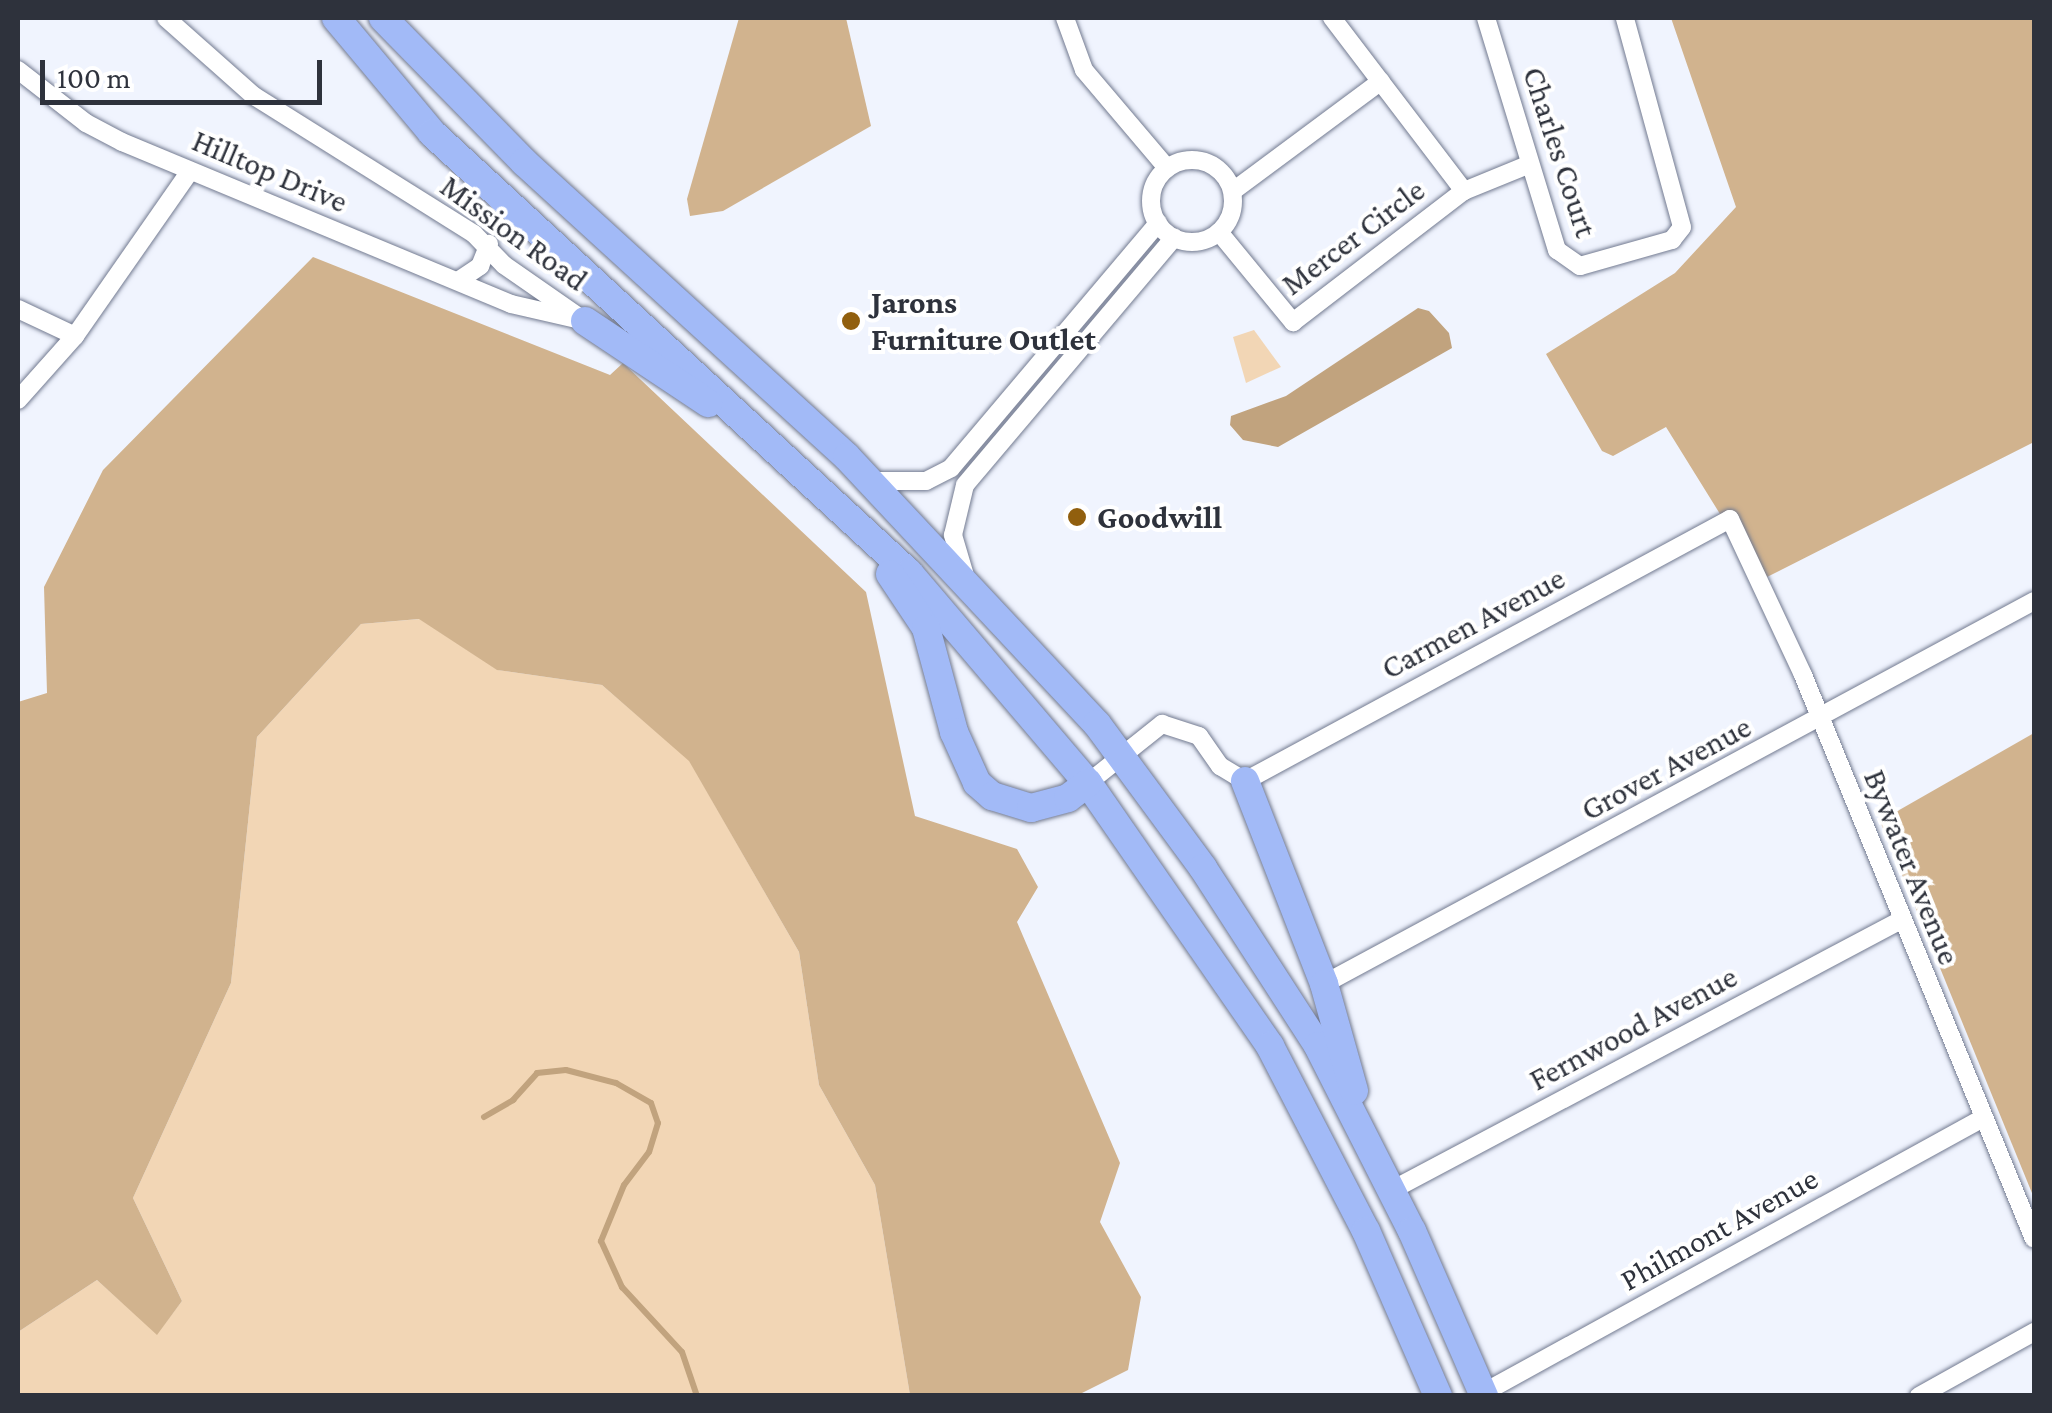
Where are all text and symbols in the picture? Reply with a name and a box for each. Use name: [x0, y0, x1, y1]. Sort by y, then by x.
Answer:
scale bar: [45, 40, 328, 102]
text: 100 m: [57, 61, 131, 94]
street label: Charles Court: [1514, 62, 1606, 242]
street label: Hilltop Drive: [187, 121, 353, 221]
street label: Mission Road: [433, 167, 595, 299]
street label: Mercer Circle: [1274, 171, 1432, 303]
place label: Jarons Furniture Outlet: [871, 284, 1096, 359]
marker: Jarons Furniture Outlet: [840, 310, 862, 332]
place label: Goodwill: [1097, 498, 1222, 536]
marker: Goodwill: [1066, 506, 1088, 528]
street label: Carmen Avenue: [1375, 559, 1571, 687]
street label: Grover Avenue: [1574, 707, 1758, 829]
street label: Bywater Avenue: [1855, 764, 1969, 970]
street label: Fernwood Avenue: [1523, 957, 1743, 1099]
street label: Philmont Avenue: [1614, 1159, 1824, 1299]

